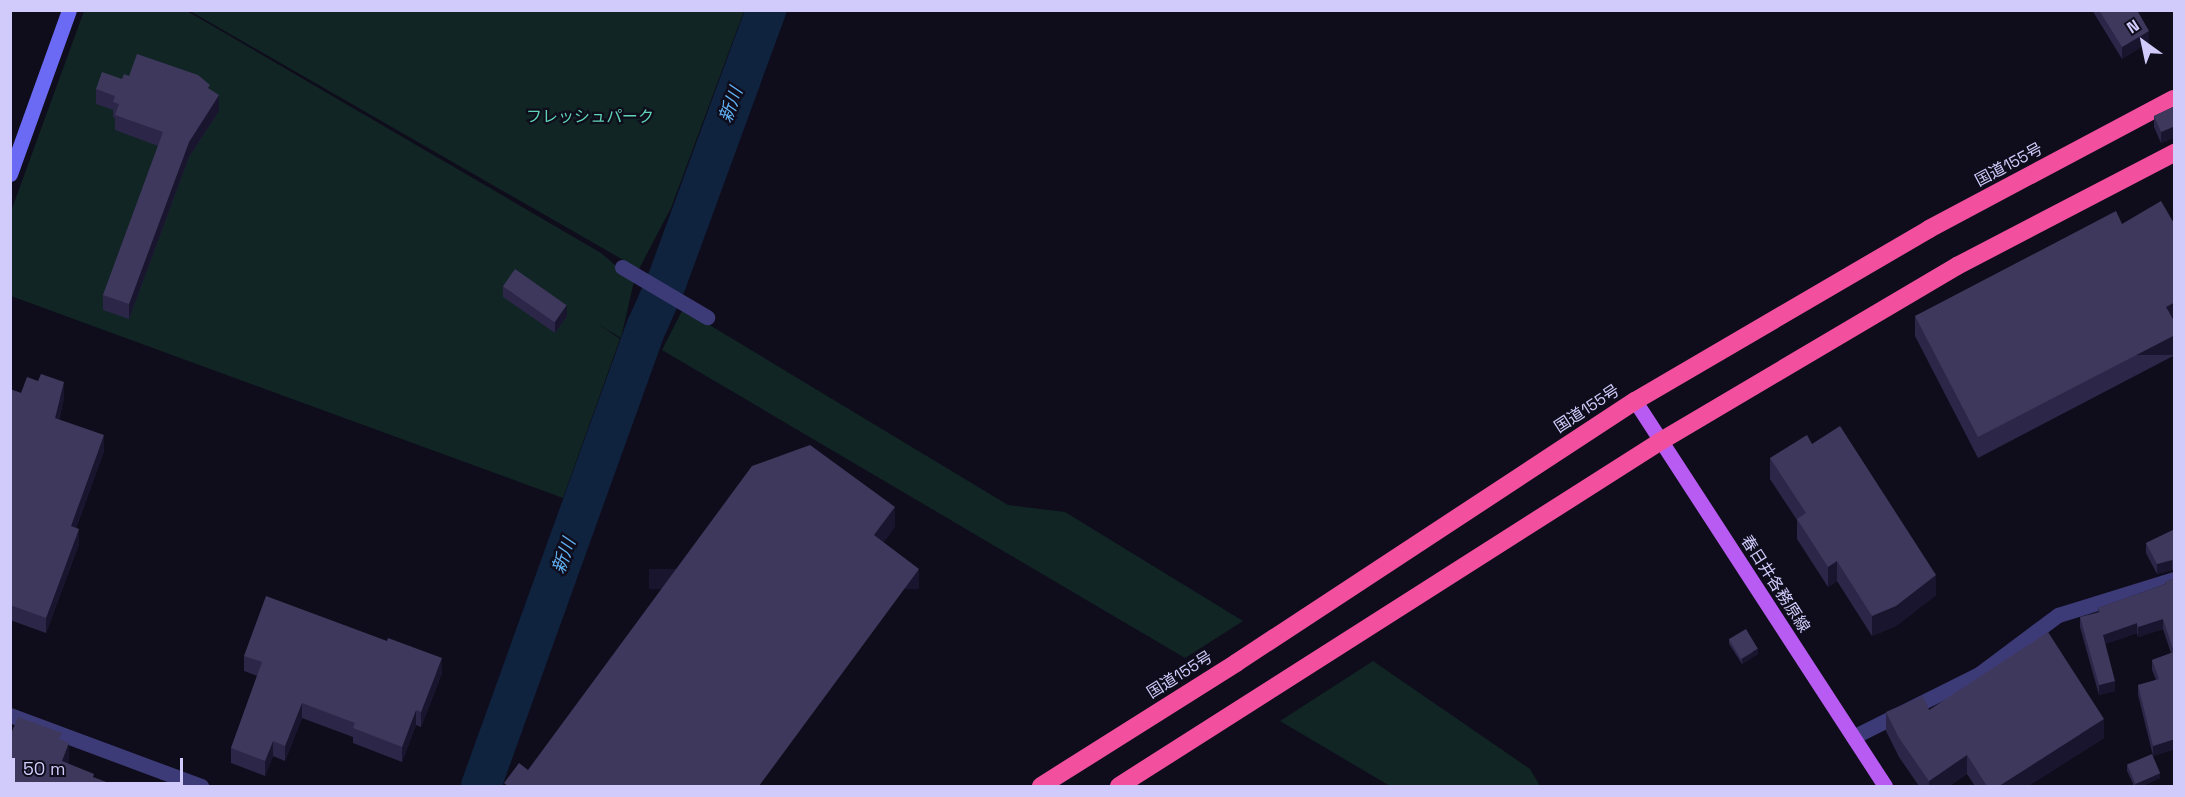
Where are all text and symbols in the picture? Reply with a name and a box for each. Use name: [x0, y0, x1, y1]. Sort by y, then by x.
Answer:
north arrow: [2113, 12, 2173, 72]
text: N: [2123, 15, 2143, 38]
water label: 新川: [715, 84, 747, 126]
park label: フレッシュパーク: [526, 107, 654, 127]
street label: 国道155号: [1972, 139, 2046, 191]
street label: 国道155号: [1551, 381, 1623, 437]
street label: 春日井各務原線: [1736, 532, 1814, 636]
water label: 新川: [548, 535, 580, 577]
street label: 国道155号: [1144, 647, 1216, 703]
scale bar: [15, 746, 186, 784]
text: 50 m: [23, 757, 65, 780]

